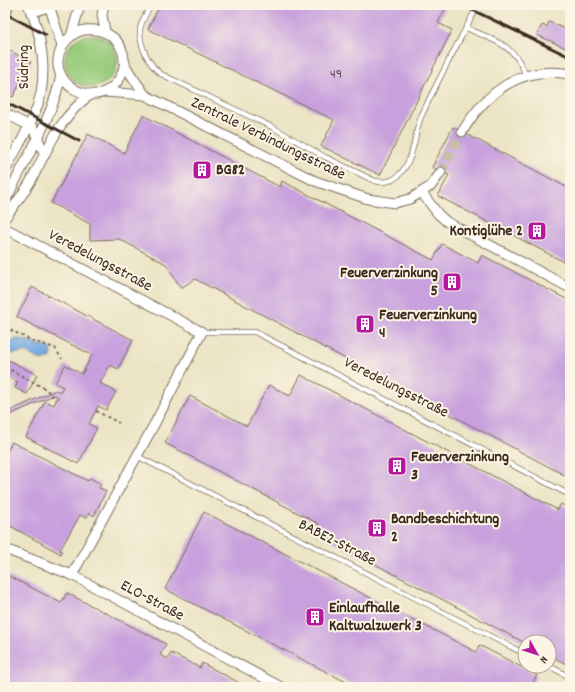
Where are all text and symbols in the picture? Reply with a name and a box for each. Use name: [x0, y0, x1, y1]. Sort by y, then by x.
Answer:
street label: Südring: [13, 45, 36, 89]
house number: 49: [330, 65, 342, 85]
street label: Zentrale Verbindungsstraße: [187, 92, 349, 186]
building icon: BG82: [191, 159, 213, 181]
place label: BG82: [216, 159, 245, 182]
place label: Kontiglühe 2: [450, 220, 523, 243]
building icon: Kontiglühe 2: [526, 220, 548, 242]
street label: Veredelungsstraße: [44, 224, 156, 298]
place label: Feuerverzinkung 5: [340, 262, 438, 303]
building icon: Feuerverzinkung 5: [441, 271, 463, 293]
place label: Feuerverzinkung 4: [379, 304, 477, 345]
building icon: Feuerverzinkung 4: [354, 313, 376, 335]
street label: Veredelungsstraße: [340, 352, 452, 424]
place label: Feuerverzinkung 3: [411, 446, 509, 487]
building icon: Feuerverzinkung 3: [386, 455, 408, 477]
place label: Bandbeschichtung 2: [391, 508, 499, 549]
street label: BABE2-Straße: [294, 514, 380, 572]
building icon: Bandbeschichtung 2: [366, 517, 388, 539]
street label: ELO-Straße: [116, 575, 188, 627]
place label: Einlaufhalle Kaltwalzwerk 3: [329, 597, 422, 638]
building icon: Einlaufhalle Kaltwalzwerk 3: [304, 606, 326, 628]
north arrow: [517, 634, 557, 674]
text: N: [535, 652, 551, 667]

